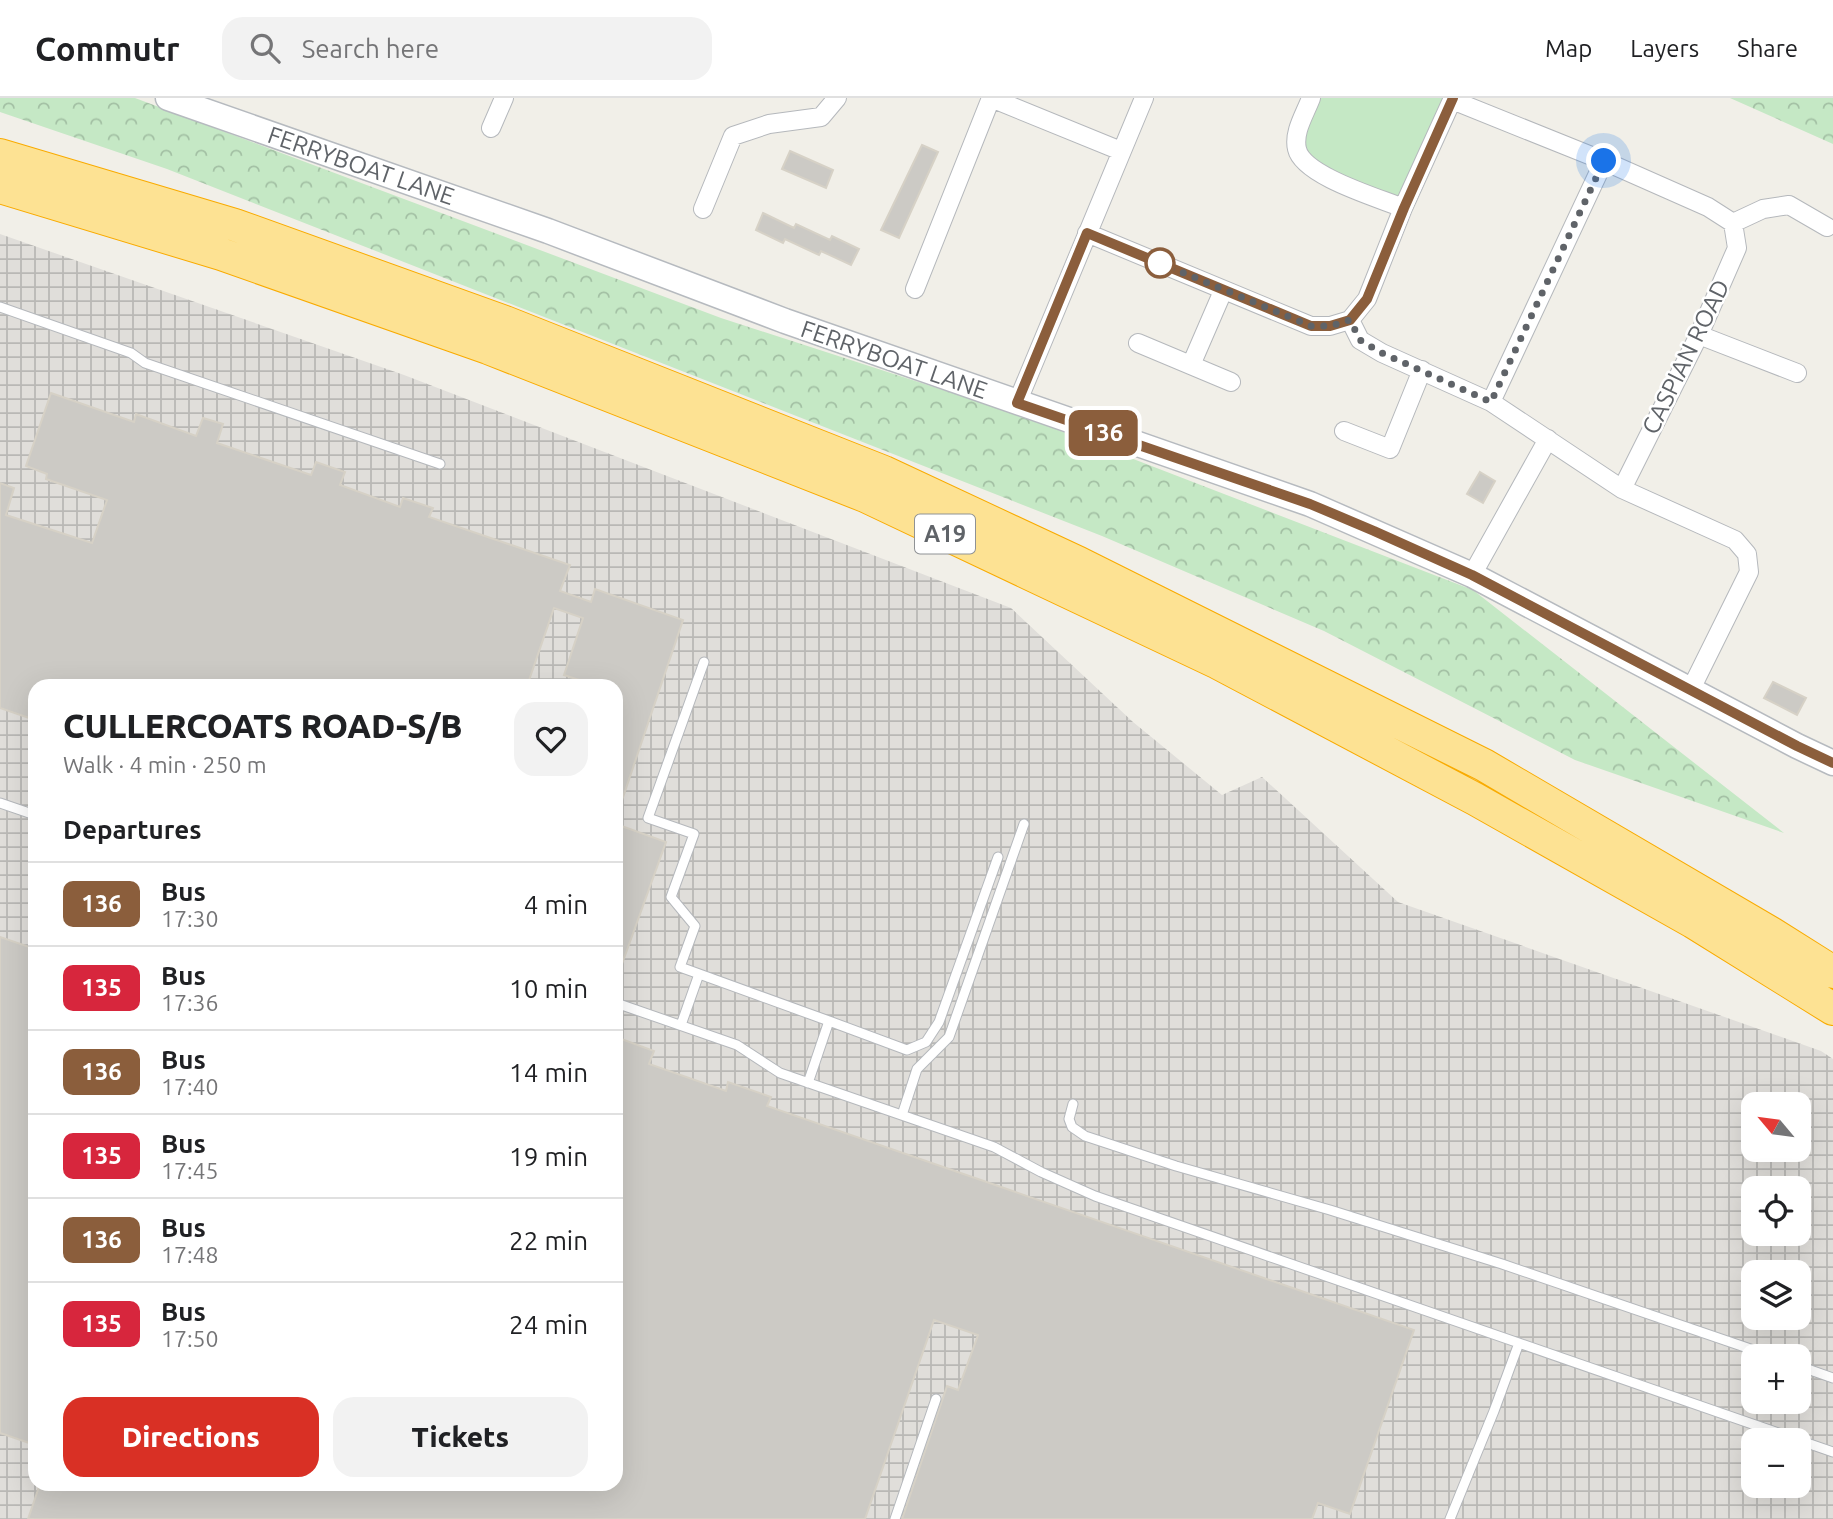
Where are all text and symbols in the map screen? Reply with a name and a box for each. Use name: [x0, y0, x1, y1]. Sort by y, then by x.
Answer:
search box: [222, 17, 712, 80]
icon: search: [246, 29, 284, 67]
text: Commutr: [35, 30, 180, 67]
text: Search here: [302, 34, 439, 63]
text: Map: [1545, 35, 1592, 62]
text: Layers: [1630, 35, 1699, 62]
text: Share: [1737, 35, 1798, 62]
street label: FERRYBOAT LANE: [264, 121, 458, 210]
your location: [1586, 143, 1621, 178]
unlabelled marker: [1145, 248, 1175, 278]
street label: CASPIAN ROAD: [1637, 275, 1735, 438]
street label: FERRYBOAT LANE: [797, 315, 991, 404]
line badge: 136: [1063, 410, 1143, 456]
text: 136: [1083, 419, 1123, 446]
road number: A19: [915, 514, 975, 554]
button: heart: [514, 702, 588, 776]
text: CULLERCOATS ROAD-S/B: [63, 707, 463, 744]
text: Walk · 4 min · 250 m: [63, 752, 267, 777]
text: Departures: [63, 815, 201, 844]
text: Bus: [161, 877, 206, 906]
text: 136: [81, 890, 122, 917]
text: 4 min: [524, 890, 588, 919]
text: 17:30: [161, 906, 219, 931]
text: Bus: [161, 961, 206, 990]
text: 135: [81, 974, 122, 1001]
text: 10 min: [509, 974, 588, 1003]
text: 17:36: [161, 990, 219, 1015]
text: Bus: [161, 1045, 206, 1074]
text: 136: [81, 1058, 122, 1085]
text: 14 min: [509, 1058, 588, 1087]
text: 17:40: [161, 1074, 219, 1099]
north arrow: [1741, 1092, 1811, 1162]
map controls: [1741, 1092, 1811, 1498]
text: Bus: [161, 1129, 206, 1158]
text: 135: [81, 1142, 122, 1169]
text: 19 min: [509, 1142, 588, 1171]
text: 17:45: [161, 1158, 219, 1183]
button: locate: [1741, 1176, 1811, 1246]
text: Bus: [161, 1213, 206, 1242]
text: 136: [81, 1226, 122, 1253]
text: 22 min: [509, 1226, 588, 1255]
text: 17:48: [161, 1242, 219, 1267]
button: layers: [1741, 1260, 1811, 1330]
text: Bus: [161, 1297, 206, 1326]
text: 135: [81, 1310, 122, 1337]
text: 24 min: [509, 1310, 588, 1339]
text: 17:50: [161, 1326, 219, 1351]
button: +: [1741, 1344, 1811, 1414]
button: Directions: [63, 1397, 319, 1477]
button: Tickets: [333, 1397, 588, 1477]
button: −: [1741, 1428, 1811, 1498]

